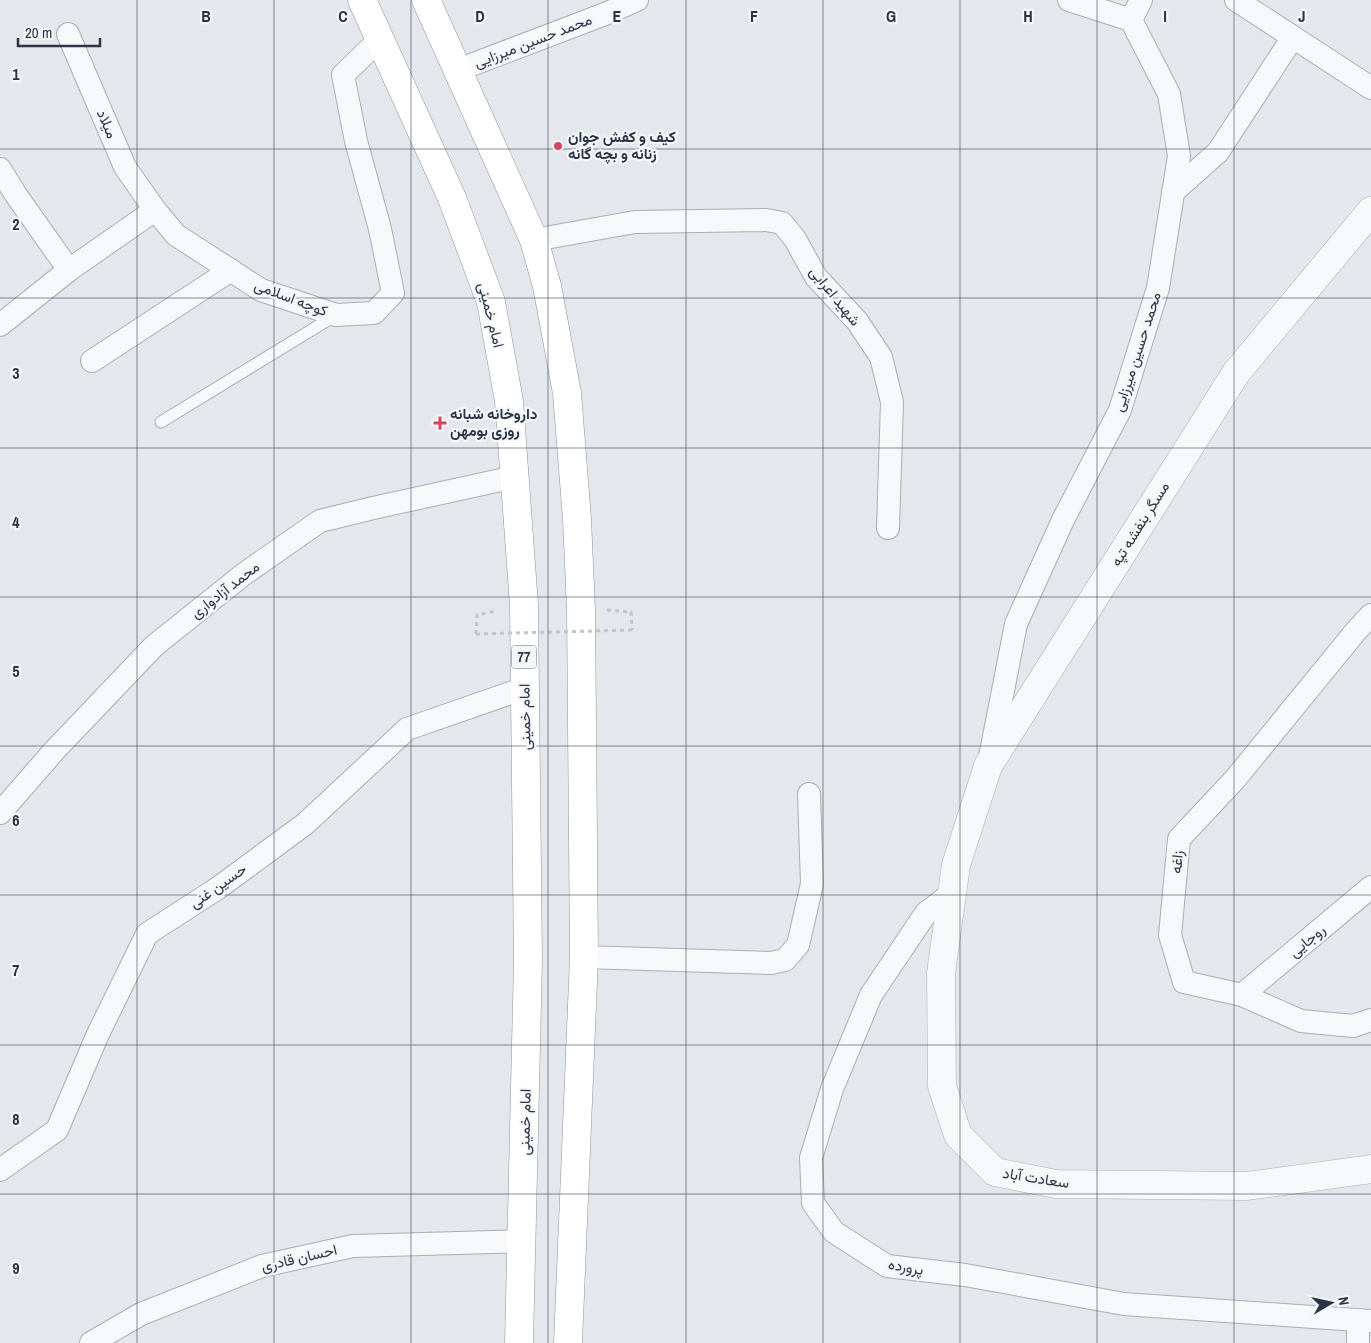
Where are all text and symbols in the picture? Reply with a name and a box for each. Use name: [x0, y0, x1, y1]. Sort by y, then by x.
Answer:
text: B: [201, 5, 211, 27]
text: C: [338, 5, 348, 27]
text: D: [475, 5, 485, 27]
text: E: [613, 5, 622, 27]
text: F: [750, 5, 758, 27]
text: G: [886, 5, 896, 27]
text: H: [1023, 5, 1033, 27]
text: I: [1163, 5, 1167, 27]
text: J: [1298, 5, 1306, 27]
street label: محمد حسین میرزایی: [471, 8, 595, 73]
scale bar: [18, 15, 100, 47]
text: 20 m: [25, 22, 52, 43]
text: 1: [12, 63, 20, 85]
street label: میلاد: [92, 106, 123, 142]
place label: کیف و کفش جوان زنانه و بچه گانه: [568, 126, 676, 164]
marker: کیف و کفش جوان زنانه و بچه گانه: [552, 140, 564, 152]
text: 2: [12, 213, 20, 235]
street label: شهید اعرابی: [805, 261, 866, 330]
street label: کوچه اسلامی: [251, 274, 331, 321]
street label: امام خمینی: [473, 280, 510, 350]
street label: محمد حسین میرزایی: [1107, 289, 1166, 414]
text: 3: [12, 362, 20, 384]
place label: داروخانه شبانه روزی بومهن: [450, 403, 537, 441]
marker: داروخانه شبانه روزی بومهن: [434, 417, 446, 429]
street label: مسگر بنفشه تپه: [1105, 477, 1174, 570]
text: 4: [12, 511, 20, 533]
street label: محمد آزادواری: [186, 556, 264, 623]
road number: 77: [512, 646, 536, 669]
text: 5: [12, 660, 20, 682]
street label: امام خمینی: [513, 684, 536, 750]
text: 6: [12, 809, 20, 831]
street label: زاغه: [1165, 849, 1188, 874]
street label: حسین غنی: [185, 858, 251, 913]
street label: روجایی: [1284, 919, 1330, 962]
text: 7: [12, 959, 20, 981]
street label: امام خمینی: [513, 1089, 536, 1155]
text: 8: [12, 1108, 20, 1130]
street label: سعادت آباد: [1001, 1162, 1071, 1193]
street label: احسان قادری: [259, 1239, 339, 1276]
street label: پرورده: [887, 1253, 925, 1280]
text: 9: [12, 1257, 20, 1279]
north arrow: [1306, 1278, 1356, 1328]
text: N: [1334, 1295, 1353, 1306]

